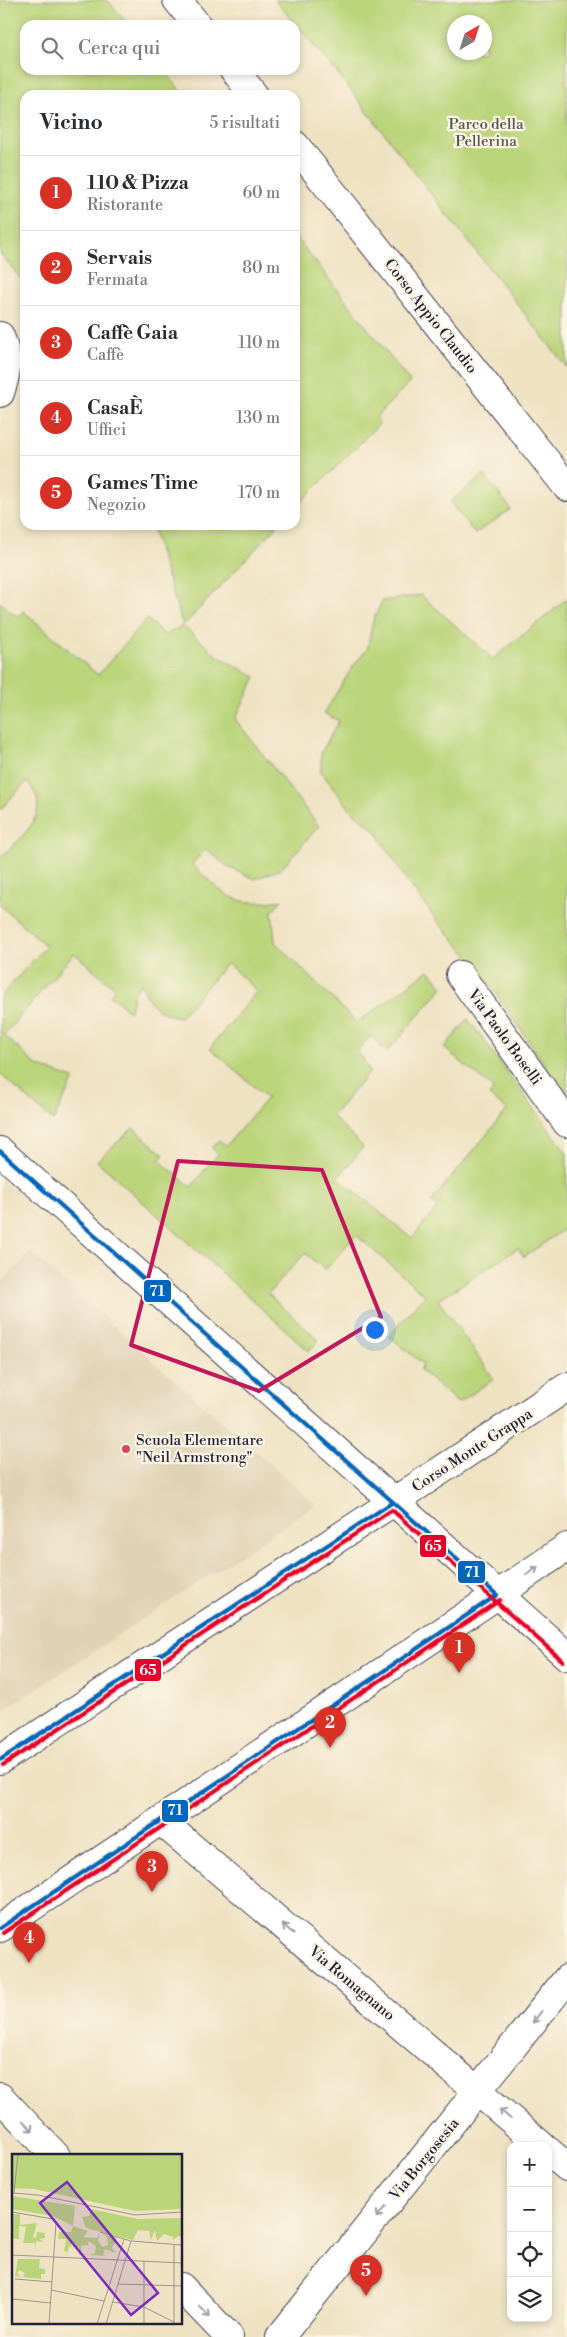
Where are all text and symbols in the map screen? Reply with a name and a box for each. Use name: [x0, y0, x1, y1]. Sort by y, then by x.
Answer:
north arrow: [447, 15, 492, 60]
search box: [20, 20, 300, 75]
icon: search: [38, 34, 66, 62]
text: Cerca qui: [78, 36, 161, 60]
text: Vicino: [40, 110, 103, 136]
text: 5 risultati: [210, 113, 280, 133]
park label: Parco della Pellerina: [448, 115, 524, 151]
text: 110 & Pizza: [87, 171, 189, 195]
text: 1: [52, 183, 60, 203]
text: 60 m: [242, 183, 280, 203]
text: Ristorante: [87, 195, 163, 215]
text: Servais: [87, 246, 152, 270]
street label: Corso Appio Claudio: [380, 255, 481, 377]
text: 2: [51, 258, 61, 278]
text: 80 m: [242, 258, 280, 278]
text: Fermata: [87, 270, 148, 290]
text: Caffè Gaia: [87, 321, 178, 345]
text: 3: [51, 333, 61, 353]
text: 110 m: [238, 333, 280, 353]
text: Caffè: [87, 345, 124, 365]
text: CasaÈ: [87, 396, 142, 420]
text: 4: [51, 408, 61, 428]
text: 130 m: [236, 408, 280, 428]
text: Uffici: [87, 420, 126, 440]
text: Games Time: [87, 471, 198, 495]
text: 5: [51, 483, 61, 503]
text: 170 m: [238, 483, 280, 503]
text: Negozio: [87, 495, 146, 515]
street label: Via Paolo Boselli: [463, 985, 546, 1089]
line badge: 71: [143, 1279, 172, 1303]
text: 71: [149, 1283, 165, 1301]
your location: [362, 1317, 388, 1343]
street label: Corso Monte Grappa: [408, 1404, 536, 1496]
place label: Scuola Elementare "Neil Armstrong": [136, 1431, 263, 1467]
marker: Scuola Elementare "Neil Armstrong": [120, 1443, 132, 1455]
line badge: 65: [419, 1534, 447, 1558]
text: 65: [424, 1538, 442, 1556]
line badge: 71: [457, 1560, 486, 1584]
text: 71: [464, 1564, 480, 1582]
one-way arrow: [525, 1566, 539, 1576]
pin: 1: [443, 1632, 475, 1673]
line badge: 65: [134, 1658, 162, 1682]
text: 65: [139, 1662, 157, 1680]
pin: 2: [314, 1707, 346, 1748]
line badge: 71: [161, 1799, 189, 1823]
text: 71: [167, 1802, 183, 1820]
pin: 3: [136, 1851, 168, 1892]
pin: 4: [13, 1922, 45, 1963]
one-way arrow: [282, 1924, 295, 1935]
street label: Via Romagnano: [304, 1941, 399, 2025]
one-way arrow: [531, 2010, 542, 2023]
one-way arrow: [498, 2109, 511, 2120]
street label: Via Borgosesia: [385, 2114, 464, 2205]
one-way arrow: [22, 2120, 34, 2133]
map controls: [507, 2142, 552, 2322]
button: +: [507, 2142, 552, 2187]
inset map: [12, 2154, 182, 2324]
button: −: [507, 2187, 552, 2232]
one-way arrow: [375, 2205, 386, 2218]
button: locate: [507, 2232, 552, 2277]
pin: 5: [350, 2255, 382, 2296]
button: layers: [507, 2277, 552, 2322]
one-way arrow: [199, 2306, 211, 2318]

